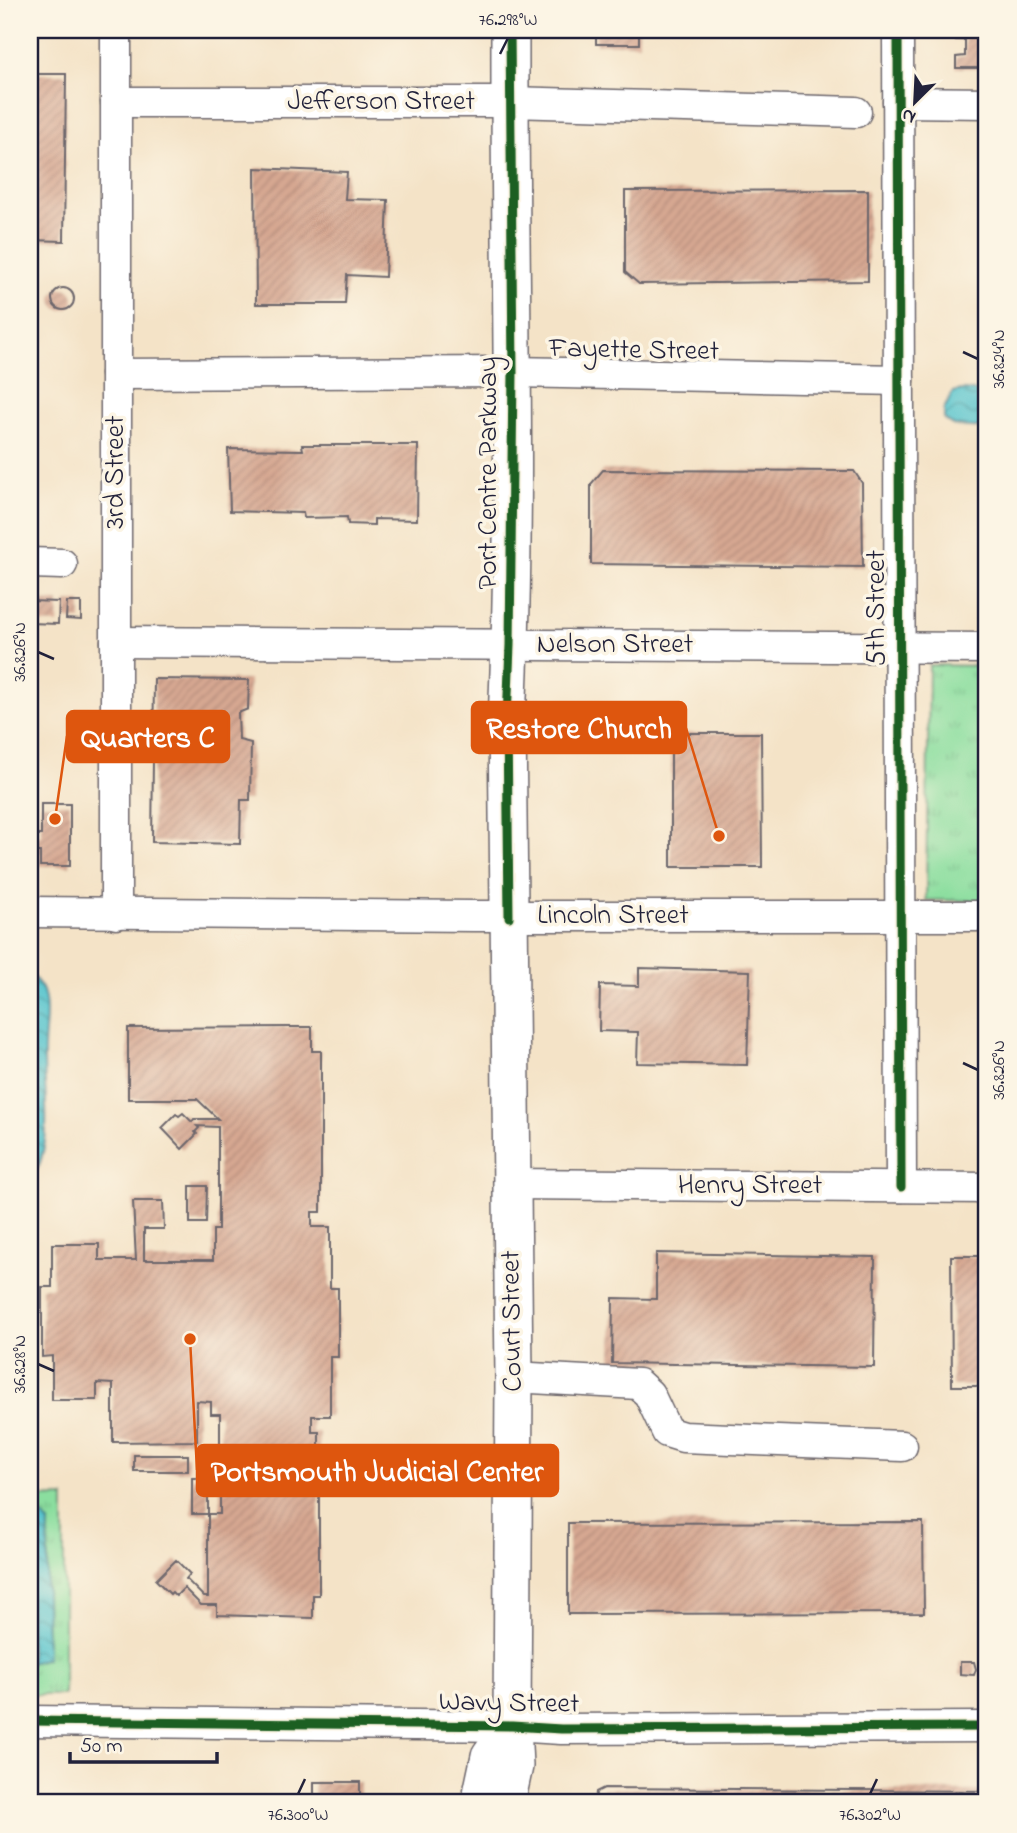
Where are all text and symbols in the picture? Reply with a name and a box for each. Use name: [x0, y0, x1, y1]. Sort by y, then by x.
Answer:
text: 76.298°W: [479, 8, 537, 34]
north arrow: [880, 66, 950, 136]
street label: Jefferson Street: [287, 82, 475, 123]
text: N: [898, 100, 920, 130]
street label: Fayette Street: [548, 329, 719, 373]
text: 36.824°N: [987, 329, 1013, 389]
street label: Port Centre Parkway: [469, 356, 510, 590]
street label: 3rd Street: [96, 415, 137, 529]
street label: 5th Street: [857, 550, 898, 666]
text: 36.826°N: [8, 622, 34, 682]
street label: Nelson Street: [537, 625, 693, 666]
callout: Restore Church: [472, 702, 686, 753]
text: Restore Church: [486, 709, 672, 753]
callout: Quarters C: [67, 711, 229, 762]
text: Quarters C: [81, 718, 215, 762]
street label: Lincoln Street: [537, 896, 689, 937]
text: 36.826°N: [987, 1040, 1013, 1100]
street label: Henry Street: [678, 1166, 822, 1207]
street label: Court Street: [491, 1250, 535, 1392]
text: 36.828°N: [8, 1335, 34, 1393]
callout: Portsmouth Judicial Center: [197, 1445, 558, 1496]
text: Portsmouth Judicial Center: [211, 1452, 544, 1496]
street label: Wavy Street: [438, 1682, 580, 1726]
scale bar: [70, 1721, 217, 1765]
text: 50 m: [80, 1732, 123, 1762]
text: 76.300°W: [268, 1803, 328, 1829]
text: 76.302°W: [839, 1803, 901, 1829]

